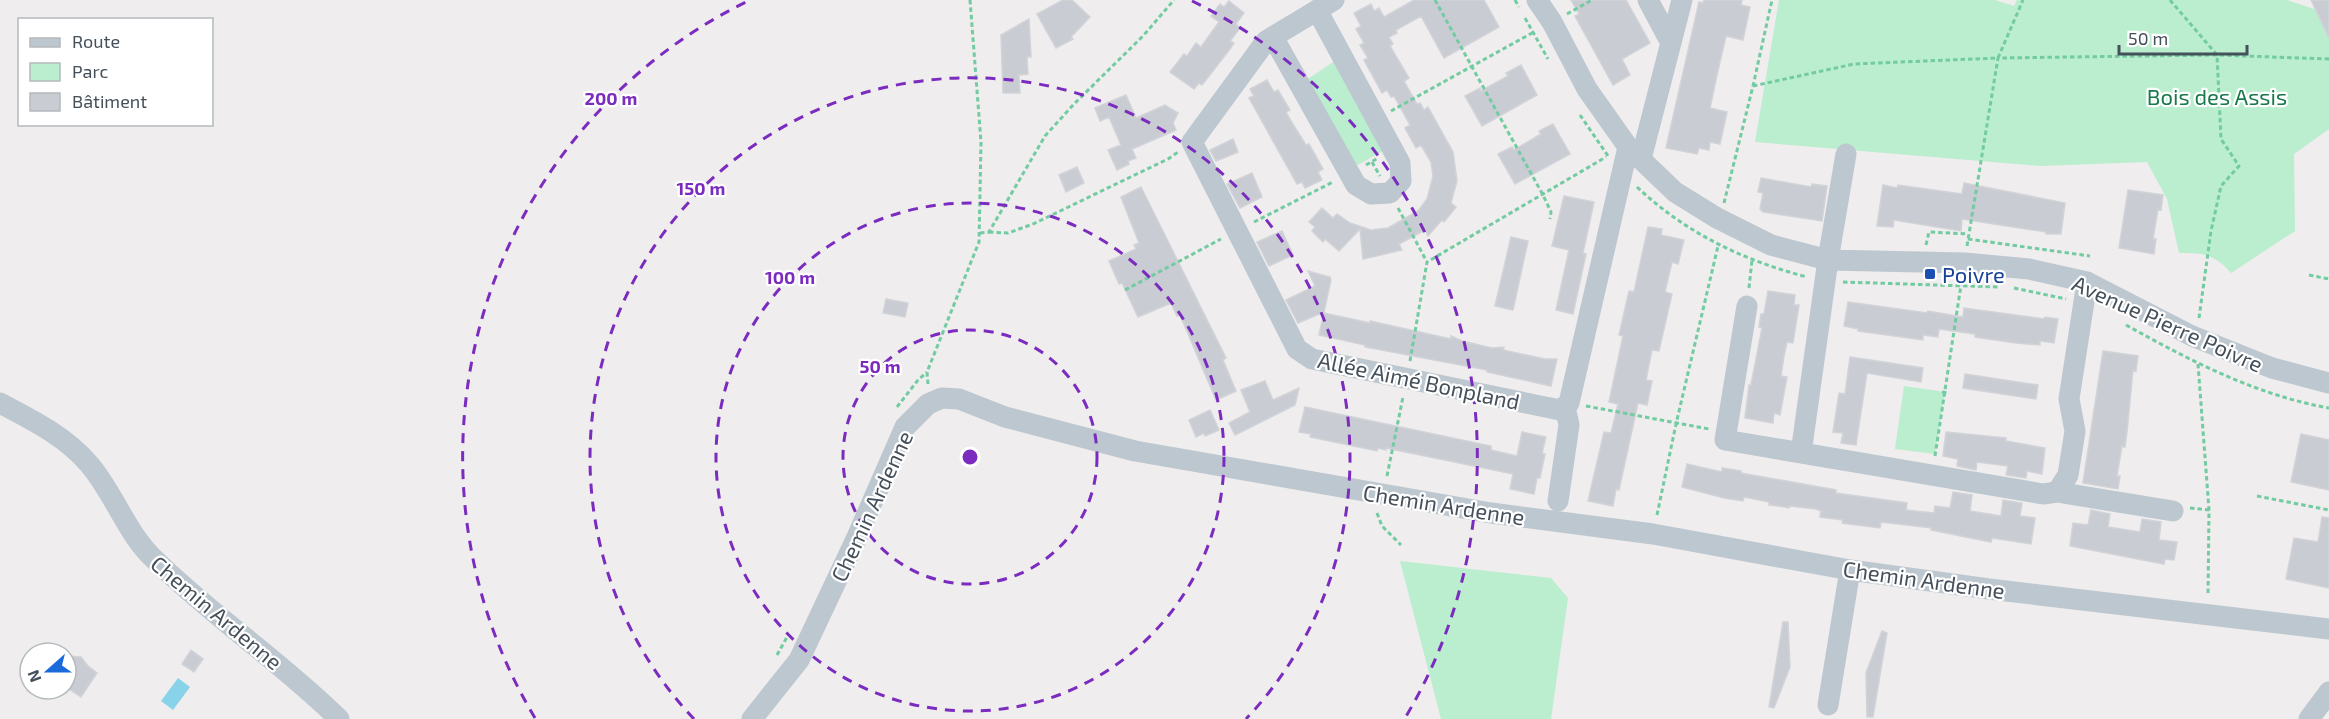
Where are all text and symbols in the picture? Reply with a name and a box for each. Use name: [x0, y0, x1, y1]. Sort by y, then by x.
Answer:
legend: [18, 18, 213, 126]
scale bar: [2119, 18, 2246, 56]
text: 50 m: [2128, 27, 2168, 49]
text: Route: [72, 30, 120, 52]
text: Parc: [72, 60, 108, 82]
park label: Bois des Assis: [2147, 83, 2287, 109]
text: 200 m: [585, 87, 637, 109]
text: Bâtiment: [72, 90, 147, 112]
text: 150 m: [677, 177, 725, 199]
place label: Poivre: [1942, 261, 2005, 287]
text: 100 m: [765, 266, 815, 288]
marker: Poivre: [1923, 267, 1937, 281]
street label: Avenue Pierre Poivre: [2069, 269, 2267, 377]
street label: Allée Aimé Bonpland: [1316, 346, 1522, 414]
text: 50 m: [859, 355, 901, 377]
street label: Chemin Ardenne: [825, 427, 917, 585]
centre of rings: [960, 447, 980, 467]
street label: Chemin Ardenne: [1361, 478, 1527, 530]
street label: Chemin Ardenne: [146, 550, 288, 674]
street label: Chemin Ardenne: [1841, 555, 2007, 603]
north arrow: [18, 641, 78, 701]
text: N: [23, 668, 44, 685]

